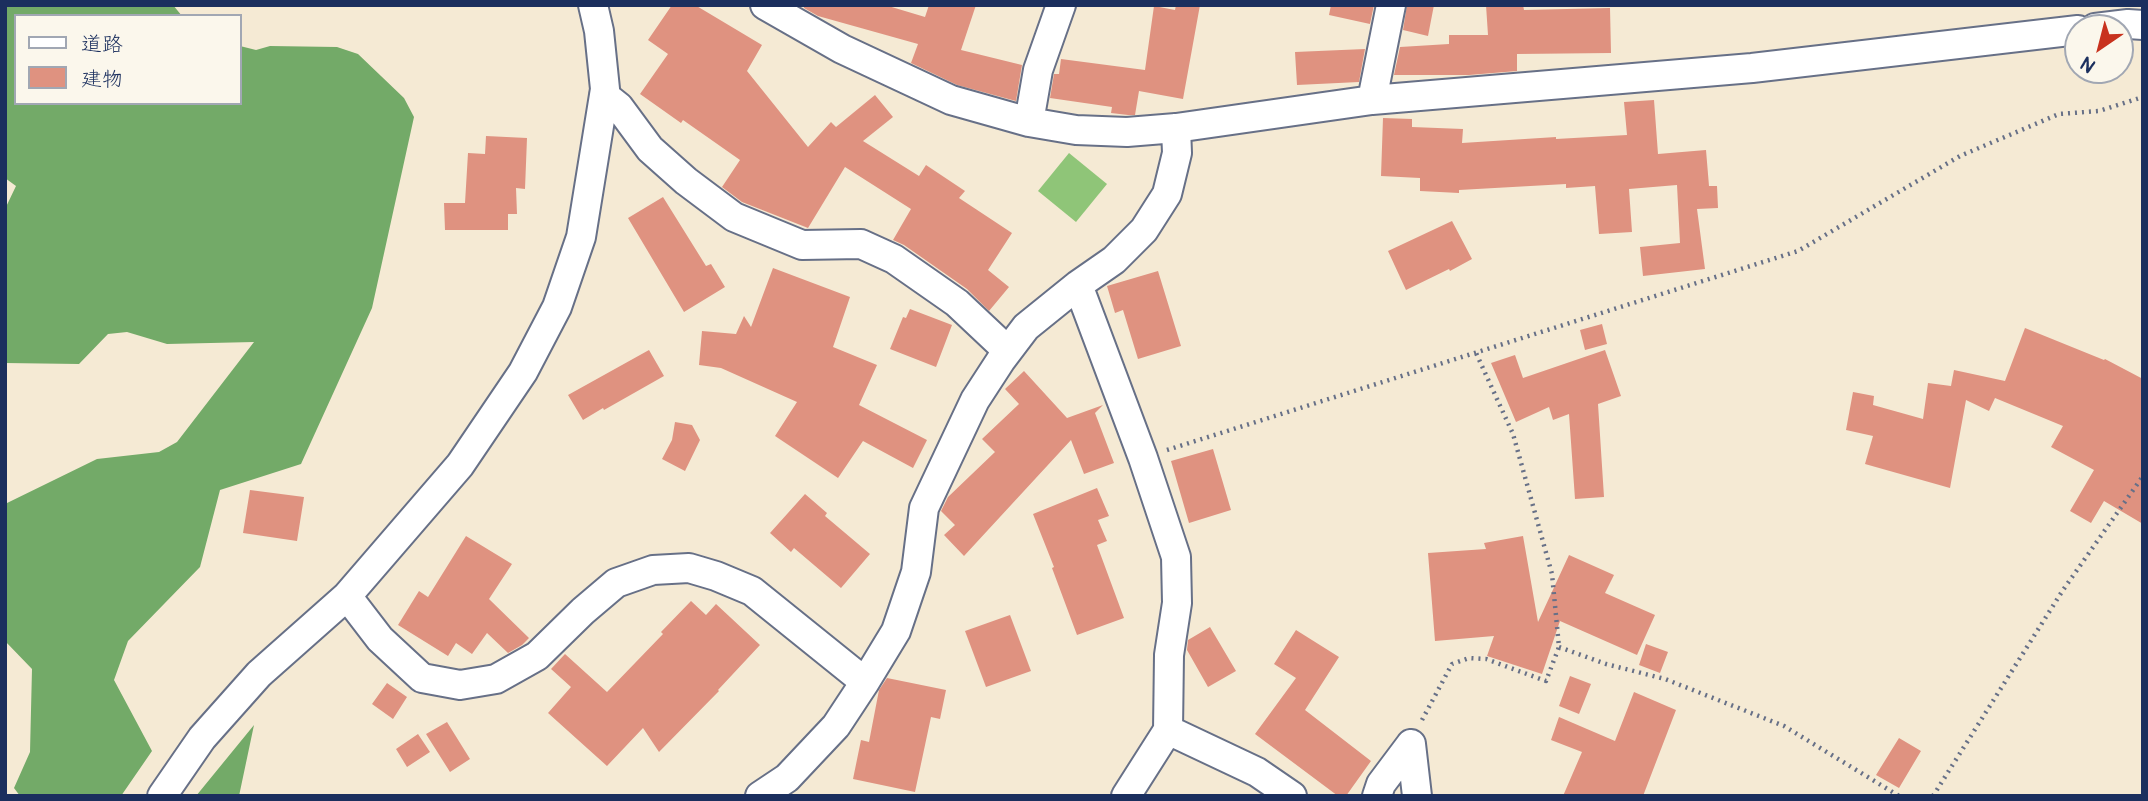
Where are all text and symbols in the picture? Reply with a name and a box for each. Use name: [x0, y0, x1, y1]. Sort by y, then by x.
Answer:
legend: [14, 14, 242, 105]
north arrow: [2064, 14, 2134, 84]
text: 道路: [81, 31, 123, 58]
text: N: [2076, 51, 2100, 78]
text: 建物: [81, 66, 123, 93]

